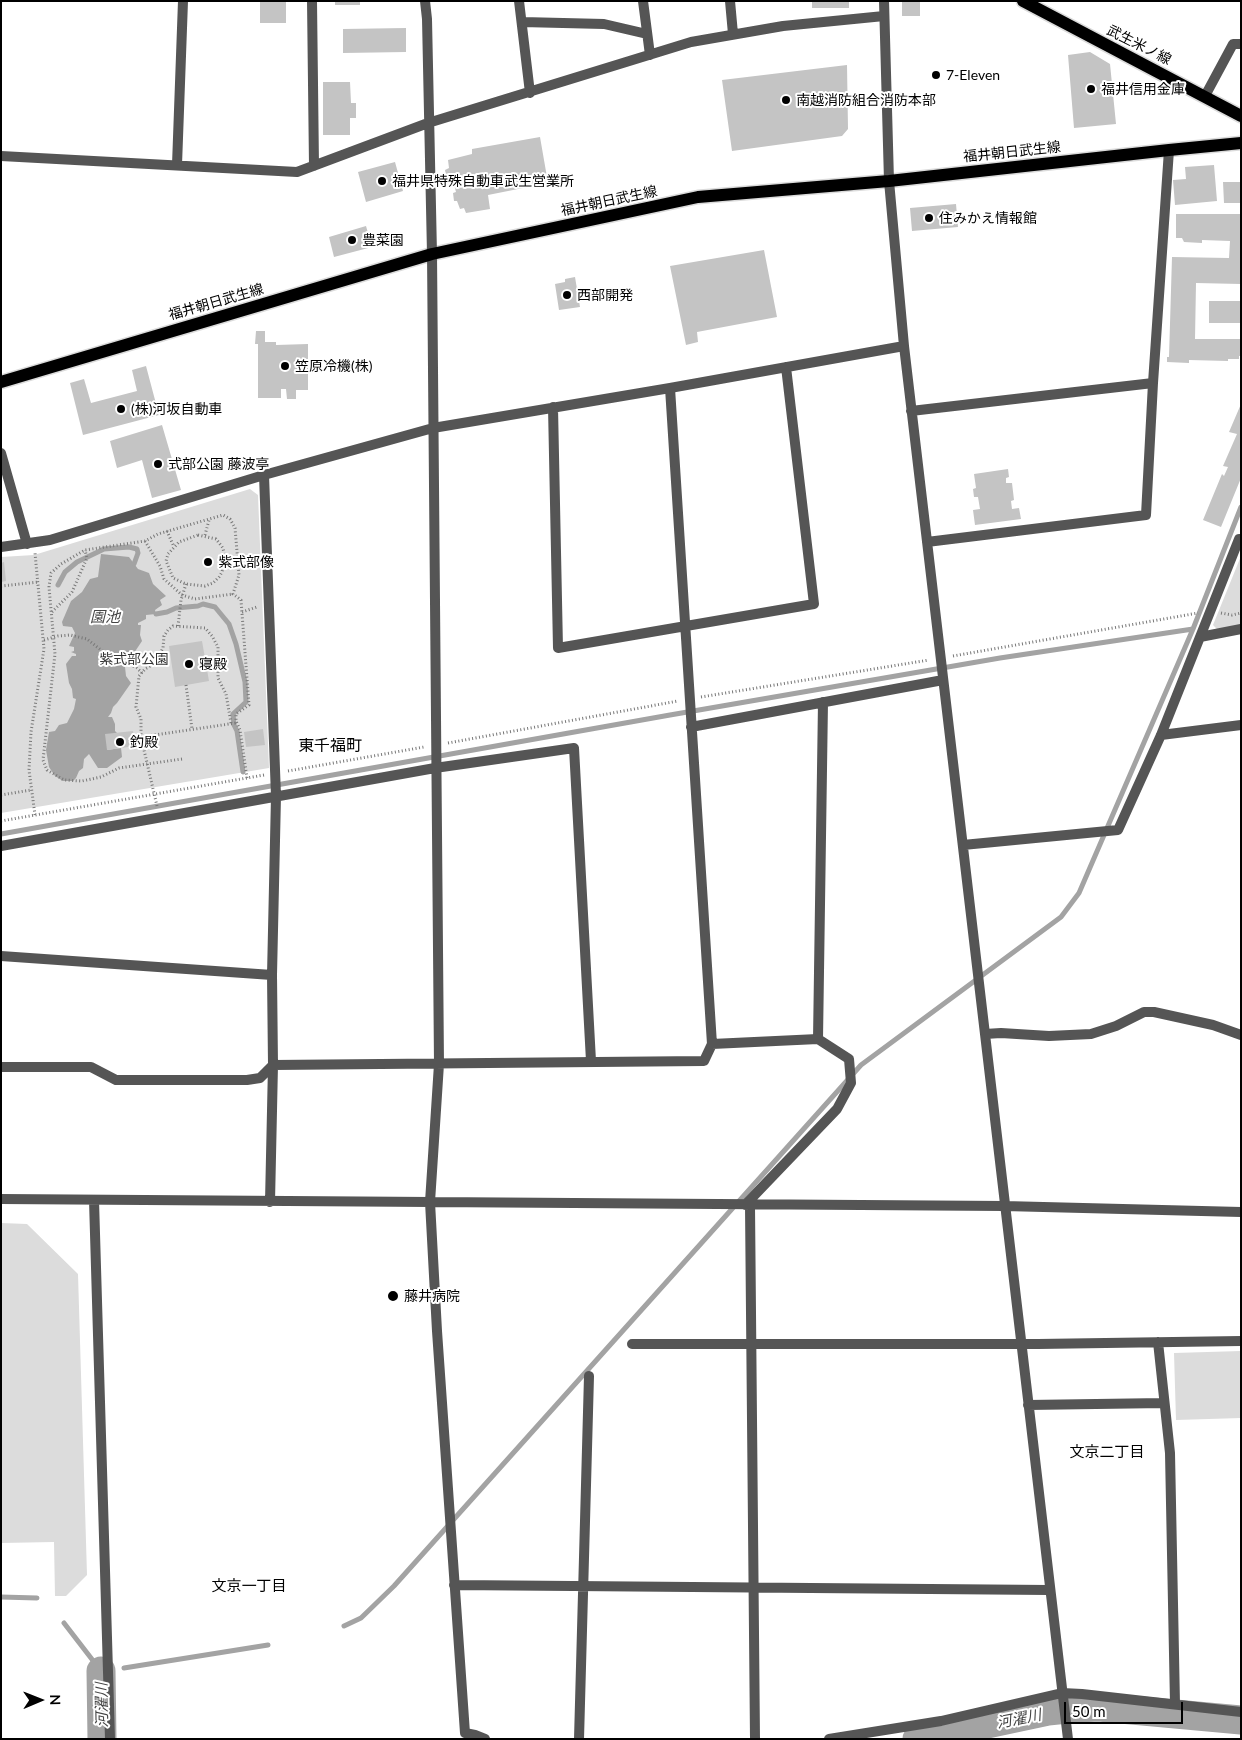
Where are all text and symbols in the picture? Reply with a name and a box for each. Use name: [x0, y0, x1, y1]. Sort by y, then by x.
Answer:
street label: 武生米ノ線: [1104, 22, 1174, 68]
place label: 7-Eleven: [946, 67, 1000, 83]
marker: 7-Eleven: [930, 69, 942, 81]
place label: 福井信用金庫: [1101, 81, 1185, 97]
marker: 福井信用金庫: [1085, 83, 1097, 95]
place label: 南越消防組合消防本部: [796, 92, 936, 108]
marker: 南越消防組合消防本部: [780, 94, 792, 106]
street label: 福井朝日武生線: [962, 139, 1062, 165]
place label: 福井県特殊自動車武生営業所: [392, 173, 574, 189]
marker: 福井県特殊自動車武生営業所: [376, 175, 388, 187]
street label: 福井朝日武生線: [559, 183, 659, 219]
place label: 住みかえ情報館: [939, 210, 1037, 226]
marker: 住みかえ情報館: [923, 212, 935, 224]
place label: 豊菜園: [362, 232, 404, 248]
marker: 豊菜園: [346, 234, 358, 246]
street label: 福井朝日武生線: [167, 280, 265, 324]
place label: 西部開発: [577, 287, 633, 303]
marker: 西部開発: [561, 289, 573, 301]
place label: 笠原冷機(株): [295, 358, 372, 374]
marker: 笠原冷機(株): [279, 360, 291, 372]
place label: (株)河坂自動車: [131, 401, 222, 417]
marker: (株)河坂自動車: [115, 403, 127, 415]
place label: 式部公園 藤波亭: [168, 456, 270, 472]
marker: 式部公園 藤波亭: [152, 458, 164, 470]
place label: 紫式部像: [218, 554, 274, 570]
marker: 紫式部像: [202, 556, 214, 568]
water label: 園池: [90, 608, 120, 626]
park label: 紫式部公園: [99, 651, 169, 667]
place label: 寝殿: [199, 656, 227, 672]
marker: 寝殿: [183, 658, 195, 670]
place label: 釣殿: [130, 734, 158, 750]
marker: 釣殿: [114, 736, 126, 748]
district label: 東千福町: [298, 736, 362, 756]
place label: 藤井病院: [404, 1288, 460, 1304]
marker: 藤井病院: [386, 1289, 400, 1303]
district label: 文京二丁目: [1070, 1443, 1144, 1461]
district label: 文京一丁目: [212, 1577, 286, 1595]
north arrow: [15, 1675, 65, 1725]
water label: 河濯川: [93, 1682, 111, 1728]
scale bar: [1067, 1692, 1186, 1724]
text: N: [47, 1694, 64, 1705]
text: 50 m: [1072, 1702, 1106, 1720]
water label: 河濯川: [995, 1706, 1043, 1732]

